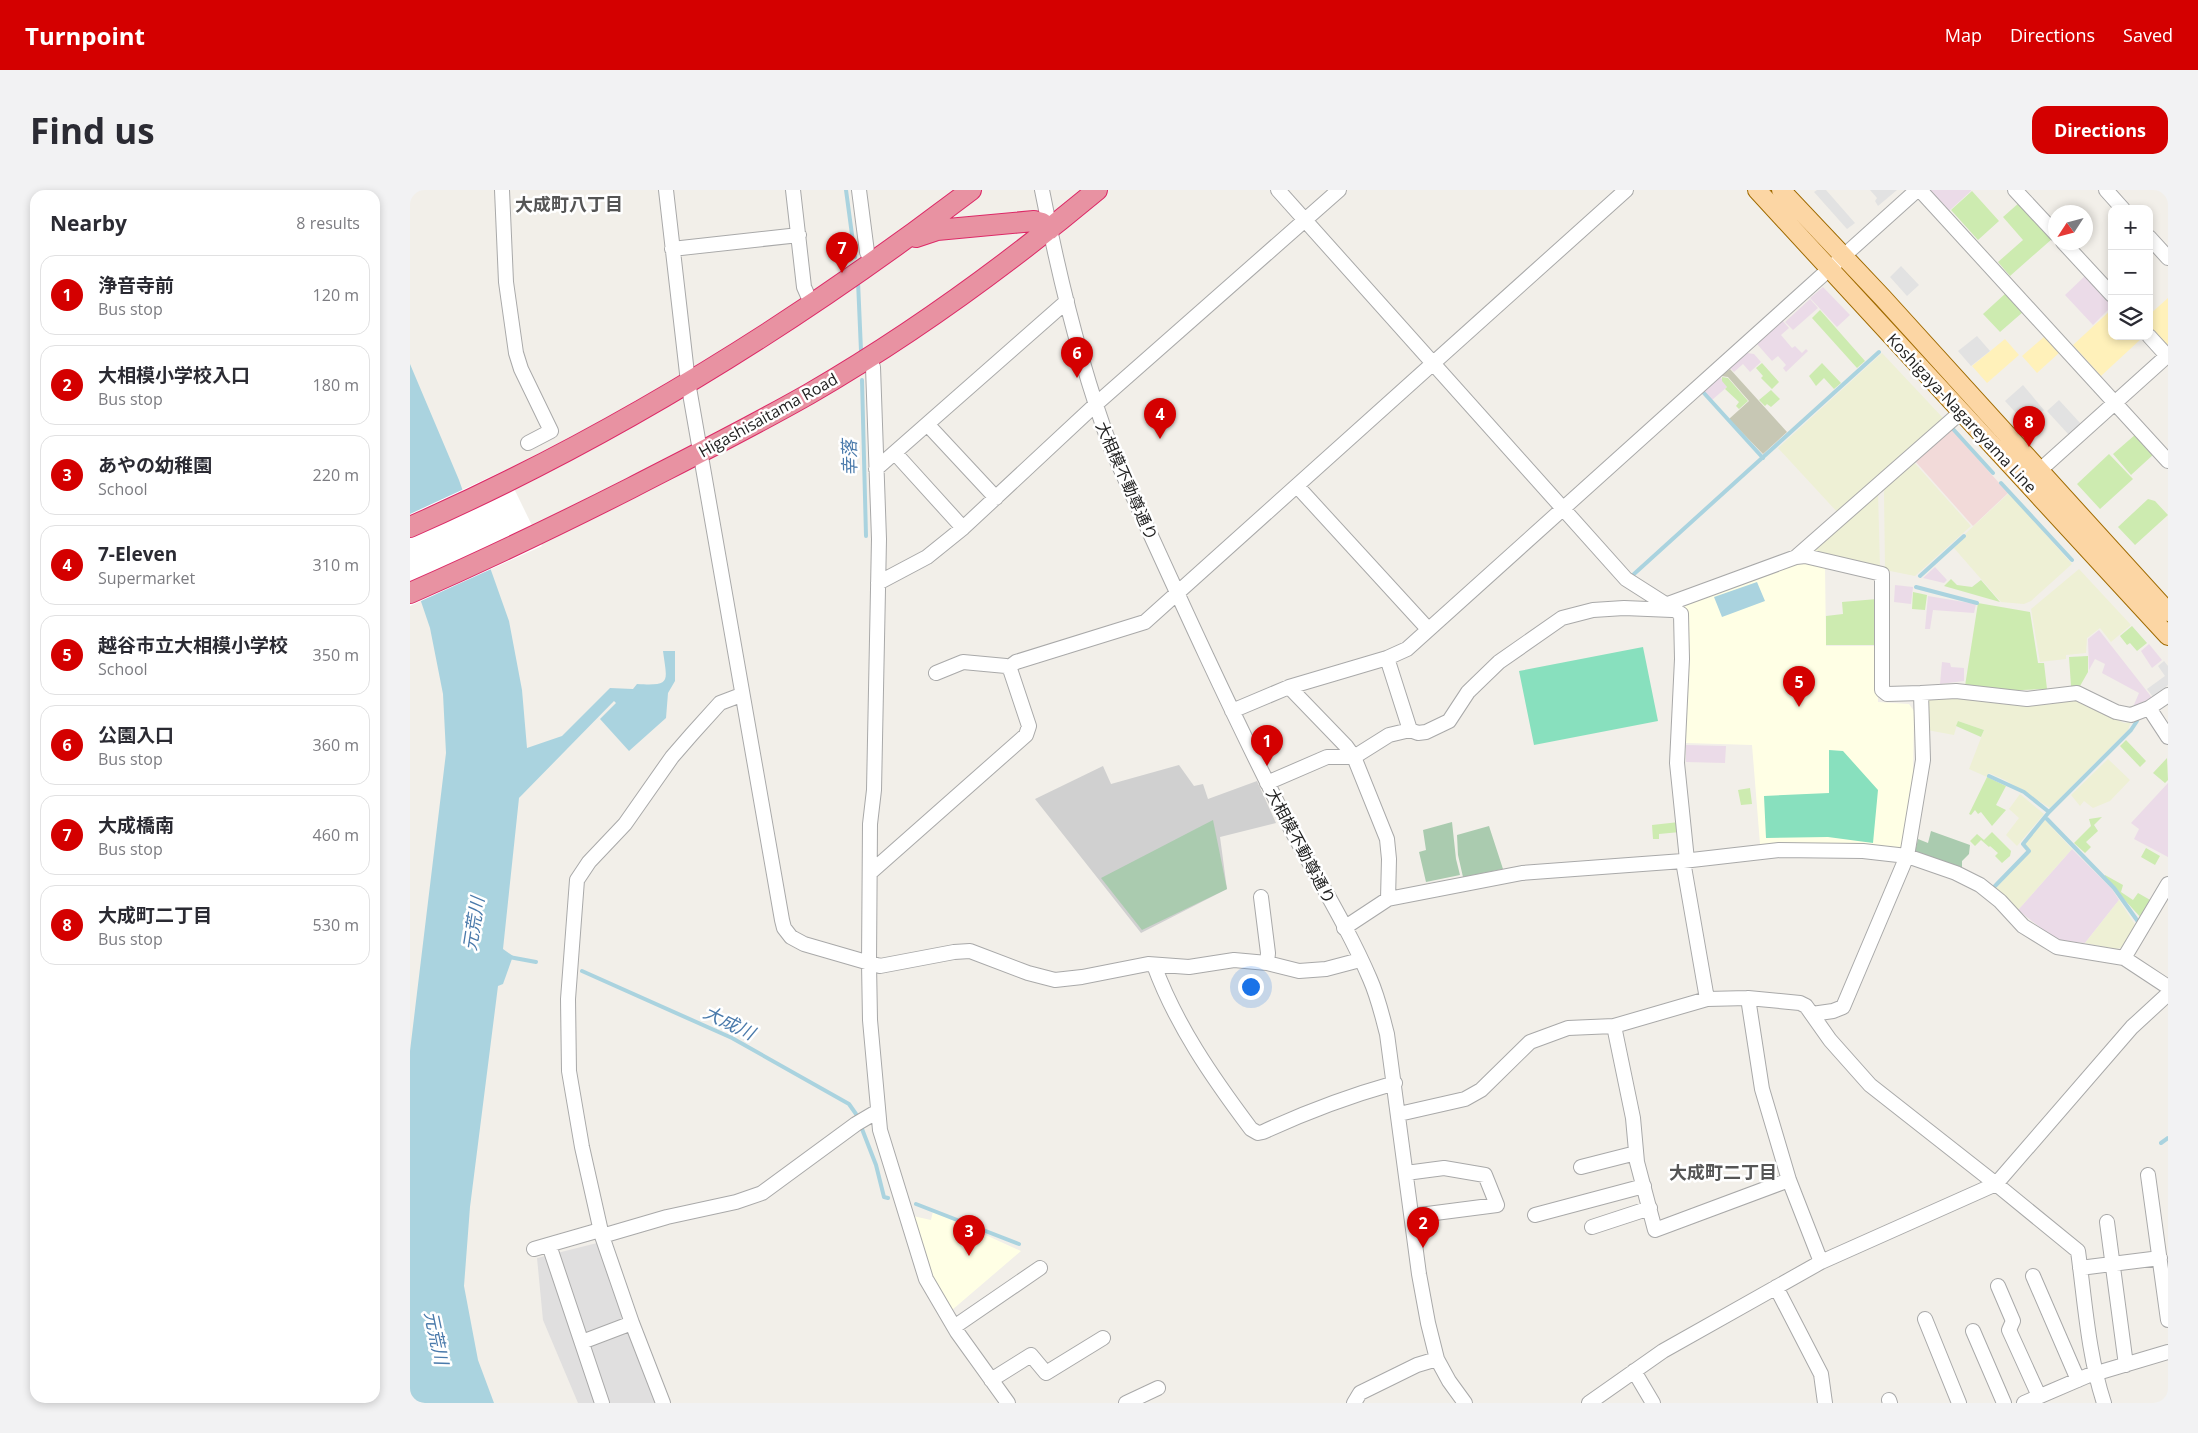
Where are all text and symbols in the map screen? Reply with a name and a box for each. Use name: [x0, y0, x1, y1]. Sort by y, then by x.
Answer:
text: Turnpoint: [25, 19, 145, 52]
text: Map: [1945, 23, 1982, 47]
text: Directions: [2010, 23, 2095, 47]
text: Saved: [2123, 23, 2173, 47]
button: Directions: [2032, 106, 2168, 154]
text: Find us: [30, 107, 155, 154]
district label: 大成町八丁目: [515, 192, 623, 216]
north arrow: [2048, 205, 2093, 250]
map controls: [2108, 205, 2153, 340]
button: +: [2108, 205, 2153, 250]
text: Nearby: [50, 209, 127, 237]
text: 8 results: [296, 212, 360, 234]
pin: 7: [826, 232, 858, 273]
button: −: [2108, 250, 2153, 295]
text: 浄音寺前: [98, 272, 174, 298]
text: 1: [62, 284, 72, 306]
text: 120 m: [313, 284, 359, 306]
button: layers: [2108, 295, 2153, 340]
text: Bus stop: [98, 298, 163, 320]
street label: Koshigaya-Nagareyama Line: [1882, 329, 2042, 497]
pin: 6: [1061, 337, 1093, 378]
text: 大相模小学校入口: [98, 362, 250, 388]
street label: Higashisaitama Road: [694, 368, 842, 462]
text: 2: [62, 374, 72, 396]
text: 180 m: [313, 374, 359, 396]
text: Bus stop: [98, 388, 163, 410]
pin: 4: [1144, 398, 1176, 439]
pin: 8: [2013, 406, 2045, 447]
street label: 大相模不動尊通り: [1091, 418, 1163, 544]
water label: 幸落: [837, 437, 861, 476]
text: あやの幼稚園: [98, 452, 212, 478]
text: 3: [62, 464, 72, 486]
text: 220 m: [313, 464, 359, 486]
text: School: [98, 478, 148, 500]
text: 7-Eleven: [98, 541, 177, 567]
text: 4: [62, 554, 72, 576]
text: 310 m: [313, 554, 359, 576]
text: Supermarket: [98, 567, 195, 589]
text: 越谷市立大相模小学校: [98, 632, 288, 658]
text: 5: [62, 644, 72, 666]
text: 350 m: [313, 644, 359, 666]
text: School: [98, 658, 148, 680]
pin: 5: [1783, 666, 1815, 707]
text: 公園入口: [98, 722, 174, 748]
pin: 1: [1251, 725, 1283, 766]
text: 6: [62, 734, 72, 756]
text: 360 m: [313, 734, 359, 756]
text: Bus stop: [98, 748, 163, 770]
street label: 大相模不動尊通り: [1261, 784, 1341, 908]
text: 大成橋南: [98, 812, 174, 838]
text: 7: [62, 824, 72, 846]
text: 460 m: [313, 824, 359, 846]
text: Bus stop: [98, 838, 163, 860]
water label: 元荒川: [457, 893, 489, 952]
text: 大成町二丁目: [98, 902, 212, 928]
text: 8: [62, 914, 72, 936]
text: 530 m: [313, 914, 359, 936]
text: Bus stop: [98, 928, 163, 950]
your location: [1238, 974, 1264, 1000]
water label: 大成川: [700, 999, 761, 1046]
district label: 大成町二丁目: [1669, 1160, 1777, 1184]
pin: 2: [1407, 1207, 1439, 1248]
pin: 3: [953, 1215, 985, 1256]
water label: 元荒川: [420, 1309, 455, 1369]

